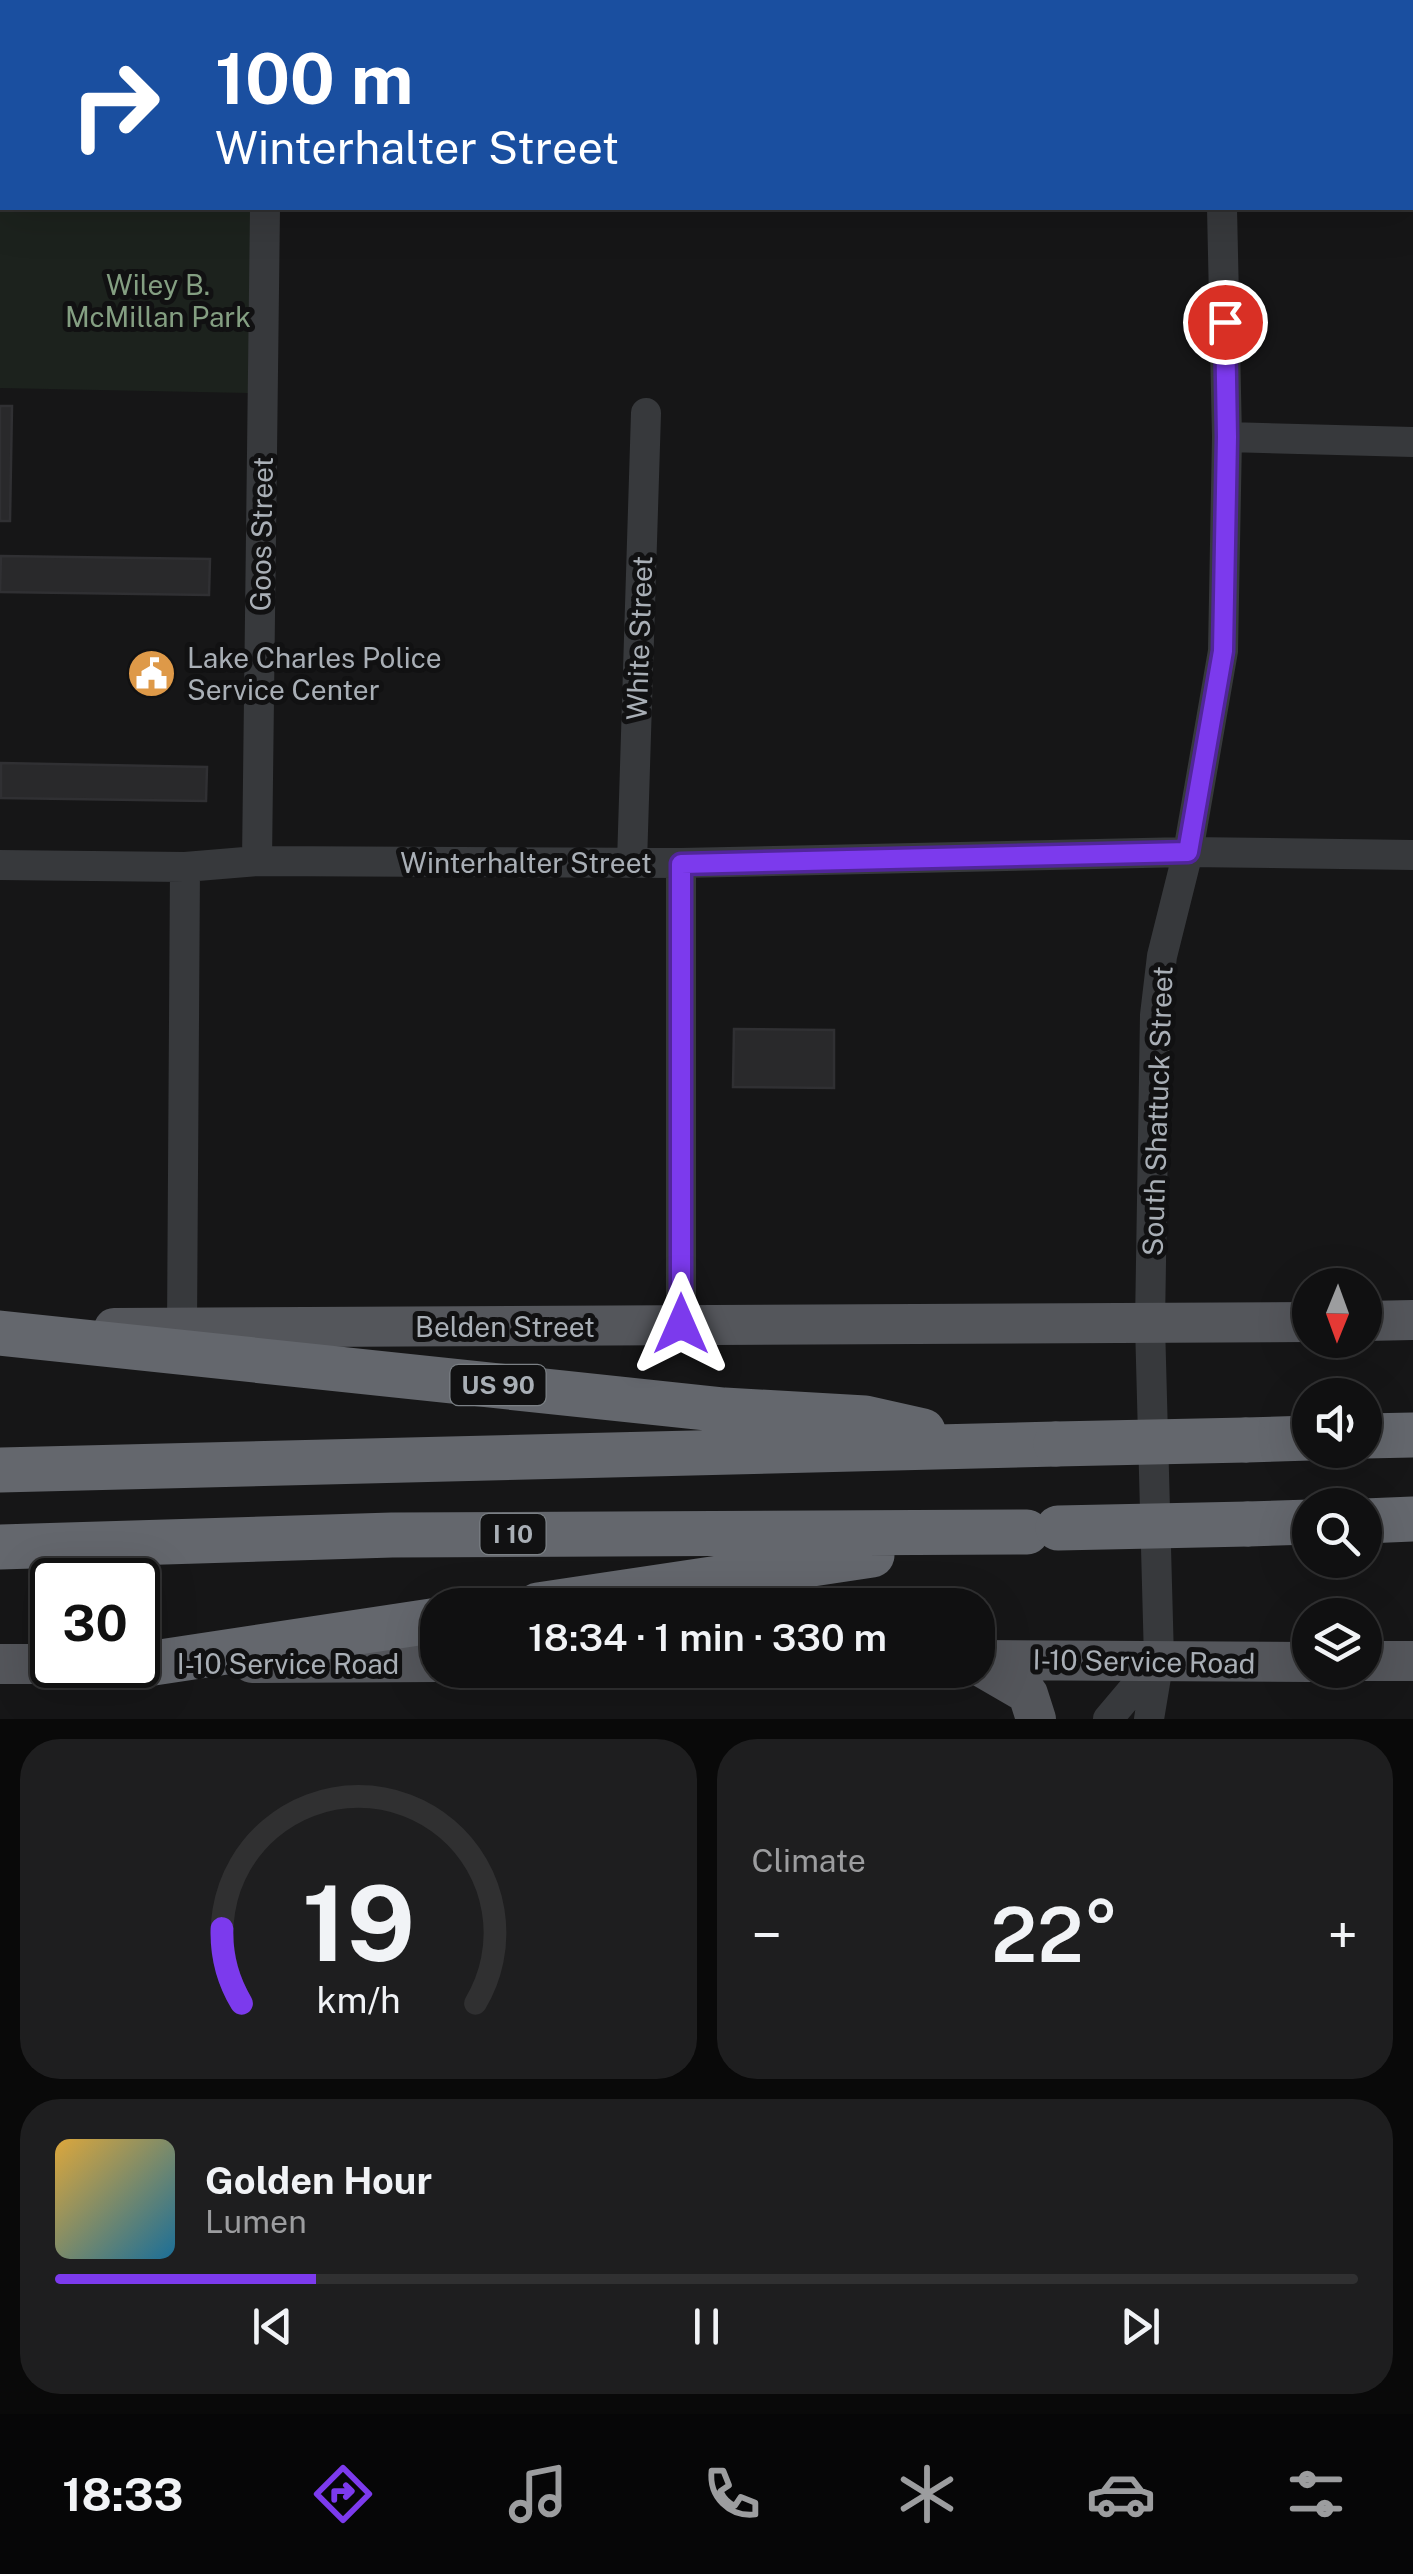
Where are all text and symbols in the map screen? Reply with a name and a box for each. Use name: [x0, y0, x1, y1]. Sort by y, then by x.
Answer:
text: 100 m: [215, 37, 413, 120]
icon: right: [50, 40, 180, 170]
text: Winterhalter Street: [215, 121, 619, 174]
park label: Wiley B. McMillan Park: [65, 268, 251, 333]
pin: [1183, 280, 1268, 365]
icon: arrive: [1198, 295, 1253, 350]
street label: Goos Street: [243, 456, 279, 612]
street label: White Street: [620, 555, 658, 721]
place label: Lake Charles Police Service Center: [187, 641, 442, 706]
public building icon: Lake Charles Police Service Center: [126, 647, 178, 699]
street label: Winterhalter Street: [400, 846, 652, 879]
street label: South Shattuck Street: [1135, 965, 1179, 1257]
north arrow: [1292, 1268, 1382, 1358]
map controls: [1292, 1268, 1382, 1688]
position arrow: [629, 1272, 733, 1376]
street label: Belden Street: [415, 1310, 595, 1343]
road number: US 90: [450, 1365, 546, 1405]
button: sound: [1292, 1378, 1382, 1468]
button: search: [1292, 1488, 1382, 1578]
road number: I 10: [480, 1514, 546, 1554]
speed limit sign: 30: [30, 1558, 160, 1688]
button: layers: [1292, 1598, 1382, 1688]
text: 18:34 · 1 min · 330 m: [528, 1615, 887, 1660]
street label: I-10 Service Road: [1032, 1643, 1256, 1679]
street label: I-10 Service Road: [177, 1647, 399, 1680]
text: Climate: [752, 1842, 866, 1879]
text: 19: [302, 1862, 415, 1984]
text: 22°: [991, 1891, 1119, 1979]
text: −: [752, 1903, 782, 1967]
text: +: [1328, 1903, 1358, 1967]
text: km/h: [316, 1979, 400, 2021]
text: Golden Hour: [205, 2158, 432, 2203]
text: Lumen: [205, 2203, 307, 2240]
icon: previous: [245, 2299, 300, 2354]
icon: pause: [679, 2299, 734, 2354]
icon: next: [1113, 2299, 1168, 2354]
icon: directions: [308, 2459, 378, 2529]
icon: music: [503, 2459, 573, 2529]
icon: phone: [697, 2459, 767, 2529]
icon: climate: [892, 2459, 962, 2529]
icon: car: [1086, 2459, 1156, 2529]
icon: filters: [1281, 2459, 1351, 2529]
text: 18:33: [62, 2468, 184, 2521]

